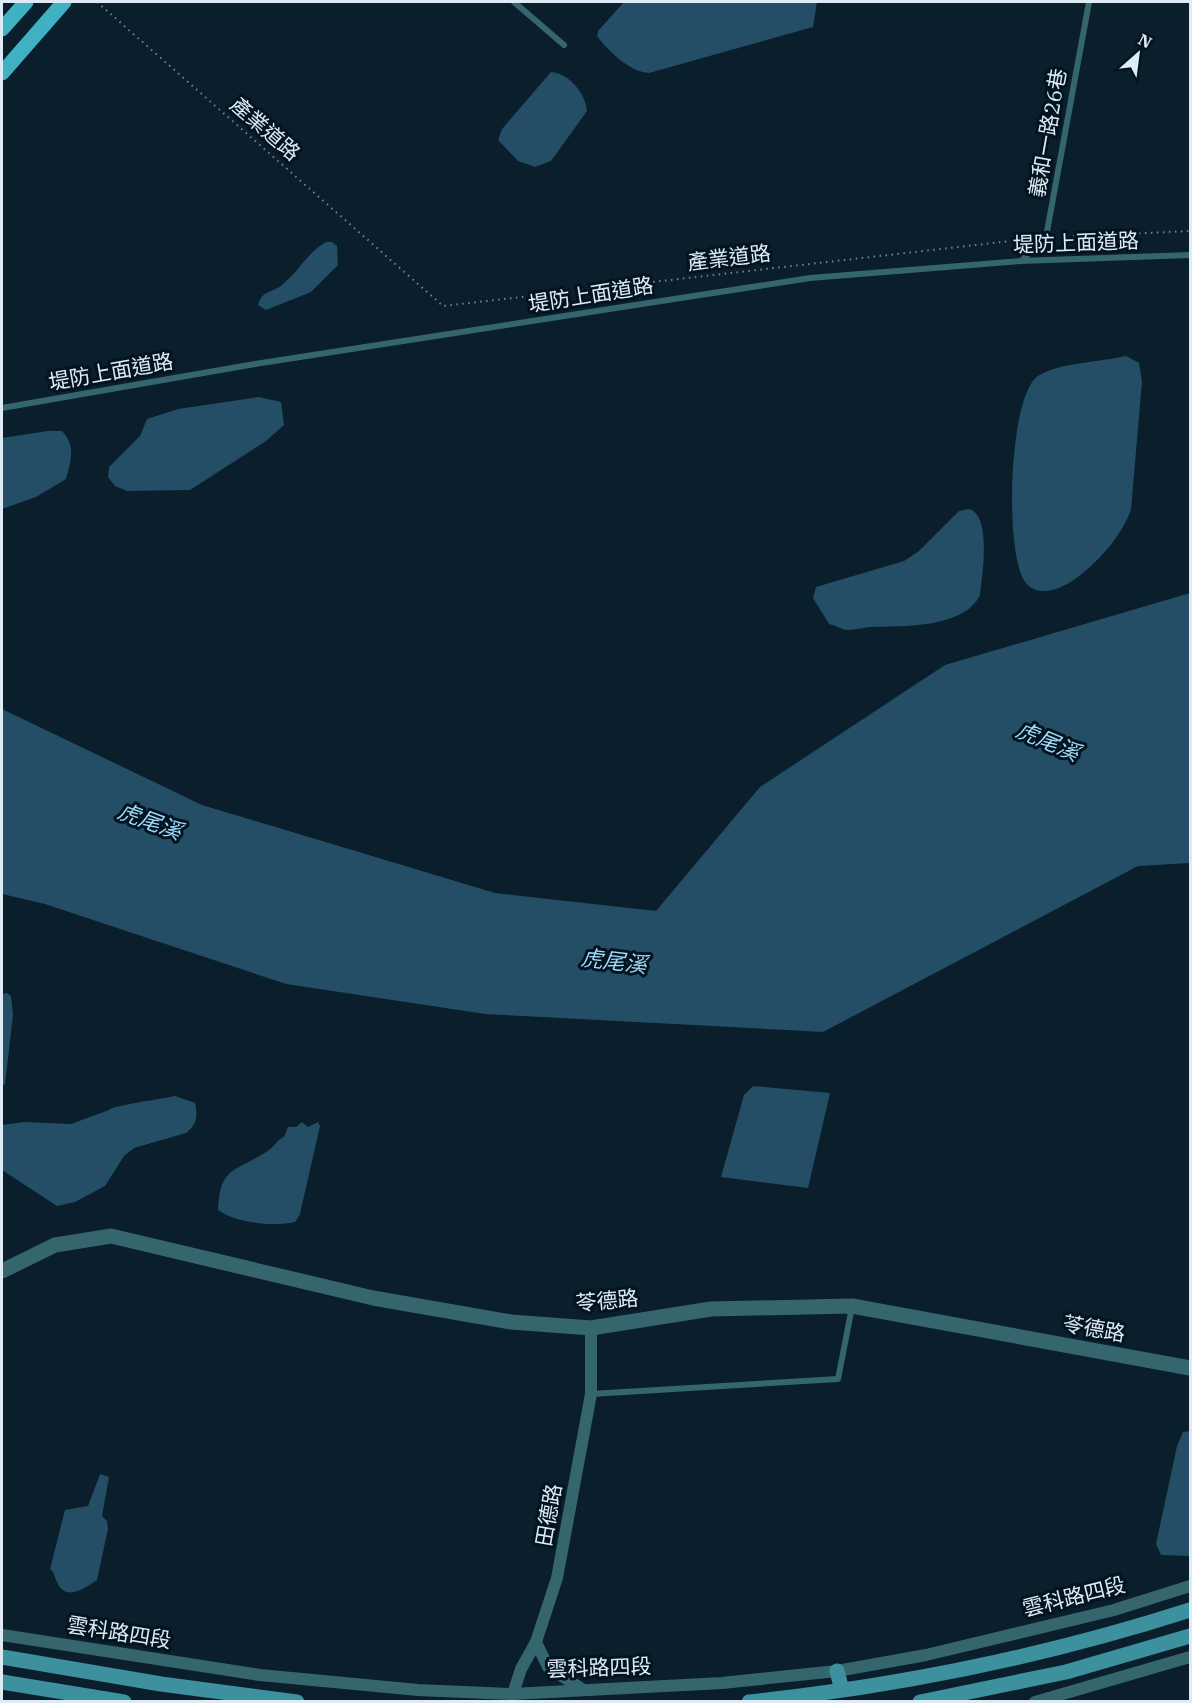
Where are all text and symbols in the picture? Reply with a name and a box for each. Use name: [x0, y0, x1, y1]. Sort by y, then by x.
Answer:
north arrow: [1108, 24, 1168, 84]
text: N: [1135, 29, 1155, 53]
street label: 義和一路26巷: [1022, 66, 1072, 199]
street label: 產業道路: [225, 90, 307, 166]
street label: 堤防上面道路: [1013, 226, 1139, 258]
street label: 產業道路: [685, 238, 772, 276]
street label: 堤防上面道路: [526, 270, 655, 318]
street label: 堤防上面道路: [46, 346, 175, 396]
water label: 虎尾溪: [1012, 714, 1087, 768]
water label: 虎尾溪: [114, 796, 189, 846]
water label: 虎尾溪: [580, 942, 652, 979]
street label: 苓德路: [574, 1283, 640, 1317]
street label: 苓德路: [1061, 1309, 1128, 1347]
street label: 田德路: [529, 1481, 567, 1548]
street label: 雲科路四段: [1019, 1570, 1128, 1622]
street label: 雲科路四段: [65, 1610, 173, 1654]
street label: 雲科路四段: [546, 1651, 652, 1683]

